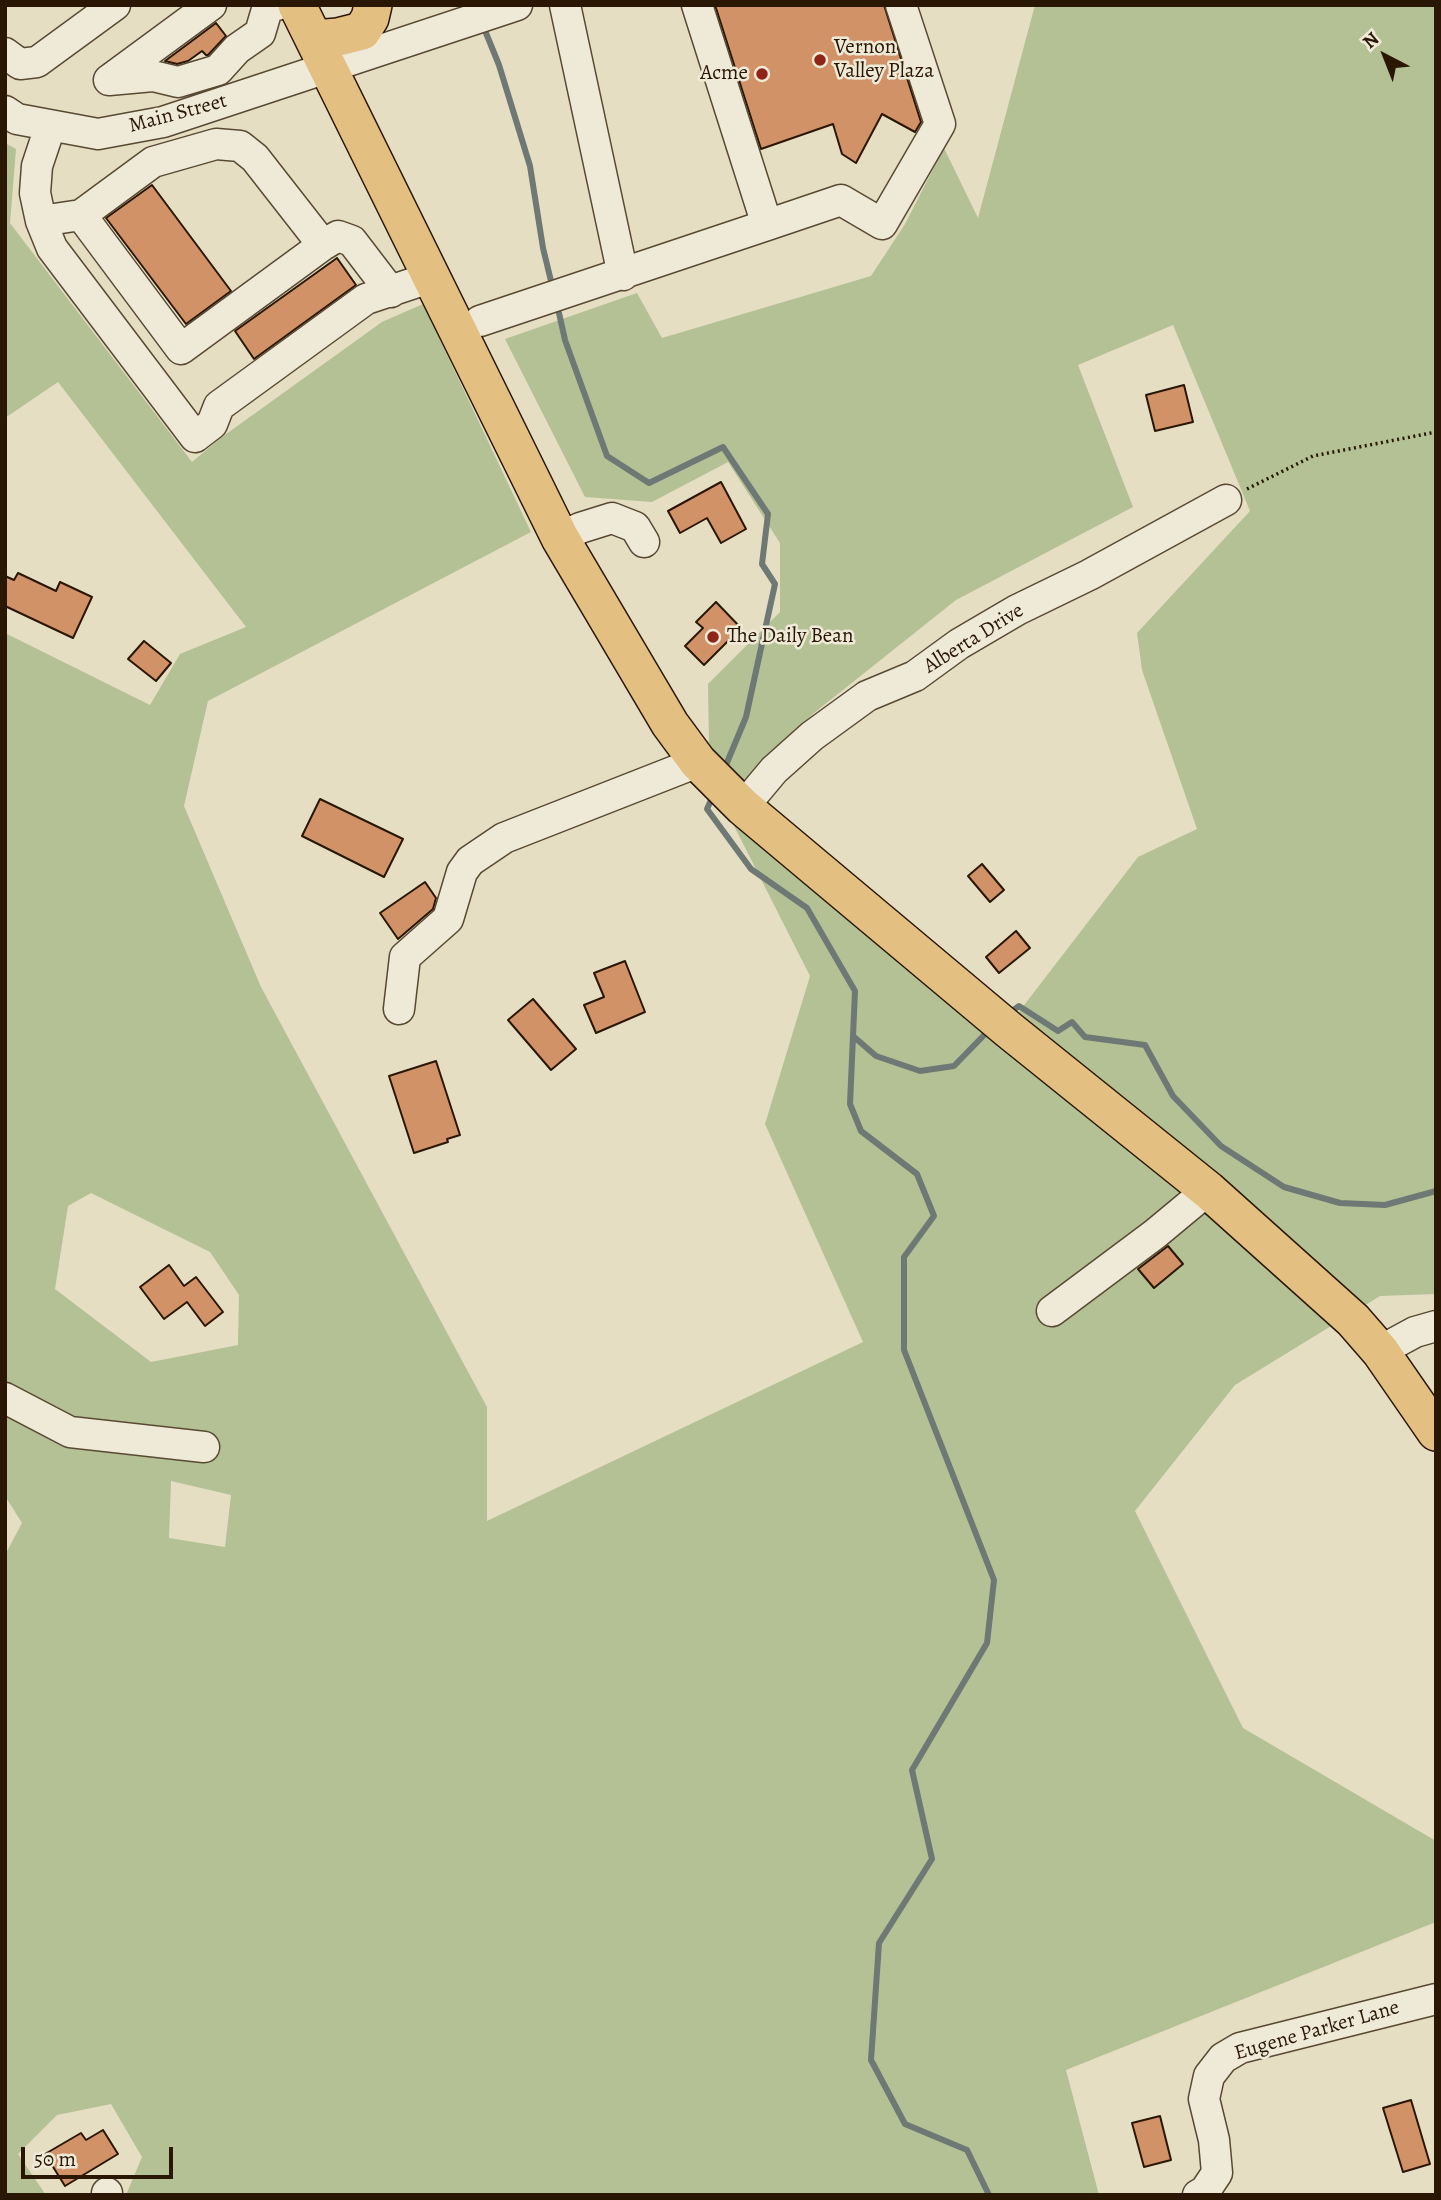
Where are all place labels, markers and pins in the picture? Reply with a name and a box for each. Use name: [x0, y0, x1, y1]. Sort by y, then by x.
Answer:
place label: Vernon Valley Plaza: [834, 35, 934, 85]
marker: Vernon Valley Plaza: [812, 52, 828, 68]
place label: Acme: [700, 61, 748, 87]
marker: Acme: [754, 66, 770, 82]
place label: The Daily Bean: [727, 624, 854, 650]
marker: The Daily Bean: [705, 629, 721, 645]

